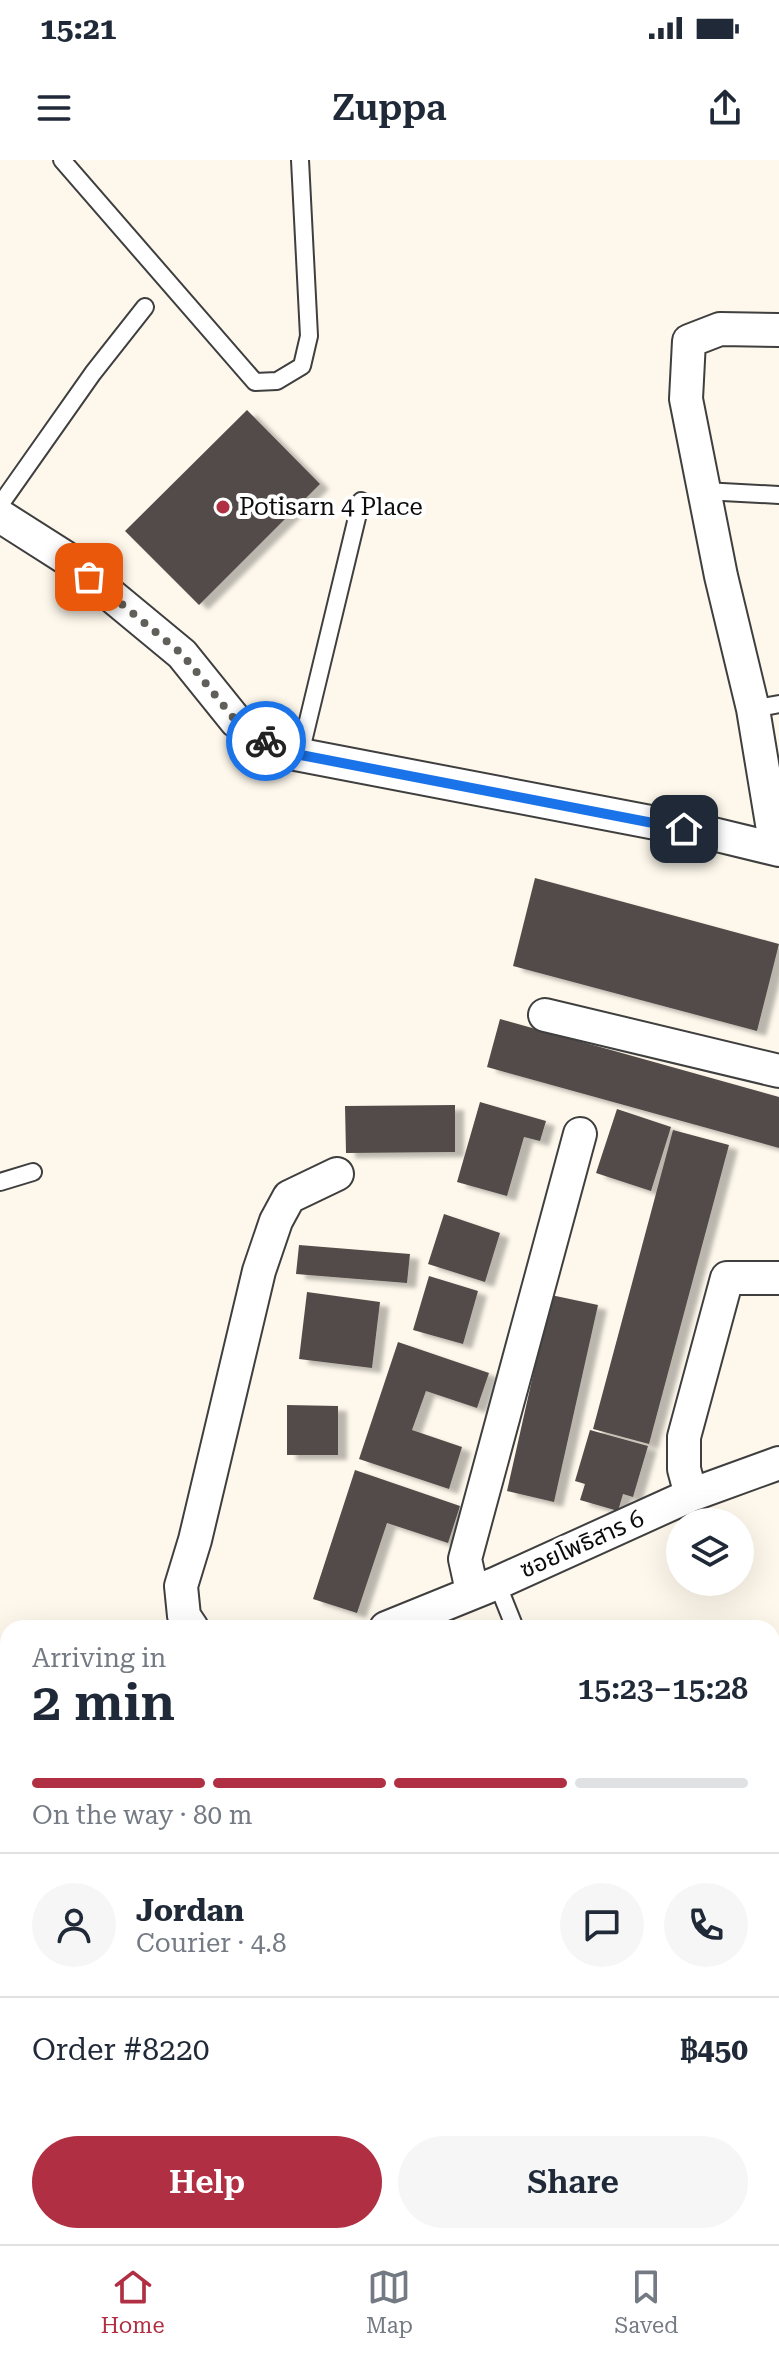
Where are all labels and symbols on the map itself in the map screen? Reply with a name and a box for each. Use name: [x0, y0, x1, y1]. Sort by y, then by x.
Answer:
place label: Potisarn 4 Place: [239, 493, 423, 521]
marker: Potisarn 4 Place: [214, 498, 232, 516]
pin: [55, 543, 123, 611]
courier: [226, 701, 306, 781]
pin: [650, 795, 718, 863]
street label: ซอยโพธิสาร 6: [516, 1504, 648, 1584]

